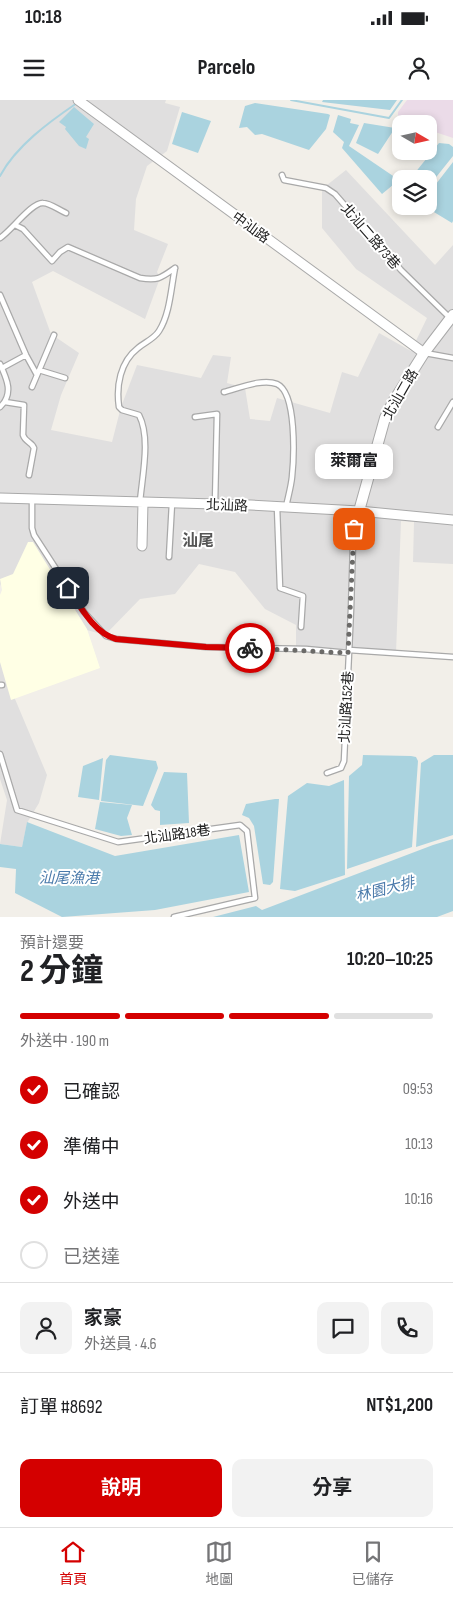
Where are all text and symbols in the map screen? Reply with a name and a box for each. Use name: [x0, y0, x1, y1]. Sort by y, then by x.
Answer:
text: 10:18: [25, 6, 62, 29]
icon: menu: [20, 54, 48, 82]
text: Parcelo: [198, 54, 255, 81]
icon: person: [405, 54, 433, 82]
north arrow: [392, 115, 438, 160]
map controls: [392, 115, 437, 215]
button: layers: [392, 170, 437, 215]
street label: 北汕二路73巷: [337, 200, 404, 273]
street label: 中汕路: [229, 208, 273, 247]
street label: 北汕二路: [379, 366, 422, 423]
callout: 萊爾富: [315, 444, 393, 479]
text: 萊爾富: [330, 452, 378, 471]
street label: 北汕路: [206, 496, 248, 515]
pin: [333, 508, 375, 550]
icon: bag: [340, 515, 368, 543]
district label: 汕尾: [182, 532, 214, 551]
pin: [47, 567, 89, 609]
icon: home: [54, 574, 82, 602]
courier: [225, 623, 275, 673]
icon: bike: [236, 634, 264, 662]
street label: 北汕路152巷: [336, 670, 357, 744]
street label: 北汕路18巷: [143, 821, 211, 848]
water label: 汕尾漁港: [39, 869, 101, 888]
water label: 林園大排: [354, 873, 418, 906]
text: 預計還要: [20, 934, 84, 953]
text: 10:20–10:25: [347, 948, 433, 971]
text: 2 分鐘: [20, 952, 103, 991]
text: 外送中 · 190 m: [20, 1032, 109, 1051]
icon: check: [20, 1076, 48, 1104]
text: 09:53: [403, 1080, 433, 1099]
text: 已確認: [63, 1081, 120, 1104]
icon: check: [20, 1131, 48, 1159]
text: 10:13: [405, 1135, 433, 1154]
text: 準備中: [63, 1136, 120, 1159]
icon: check: [20, 1186, 48, 1214]
text: 10:16: [405, 1190, 433, 1209]
text: 外送中: [63, 1191, 120, 1214]
text: 已送達: [63, 1246, 120, 1269]
button: person: [20, 1302, 72, 1354]
button: chat: [317, 1302, 369, 1354]
button: phone: [381, 1302, 433, 1354]
text: 家豪: [84, 1307, 122, 1330]
text: 外送員 · 4.6: [84, 1335, 157, 1354]
text: NT$1,200: [366, 1394, 433, 1417]
text: 訂單 #8692: [20, 1396, 102, 1419]
button: 說明: [20, 1459, 222, 1517]
button: 分享: [232, 1459, 433, 1517]
tab: 首頁: [59, 1538, 87, 1588]
tab: 地圖: [205, 1538, 233, 1588]
tab: 已儲存: [352, 1538, 394, 1588]

